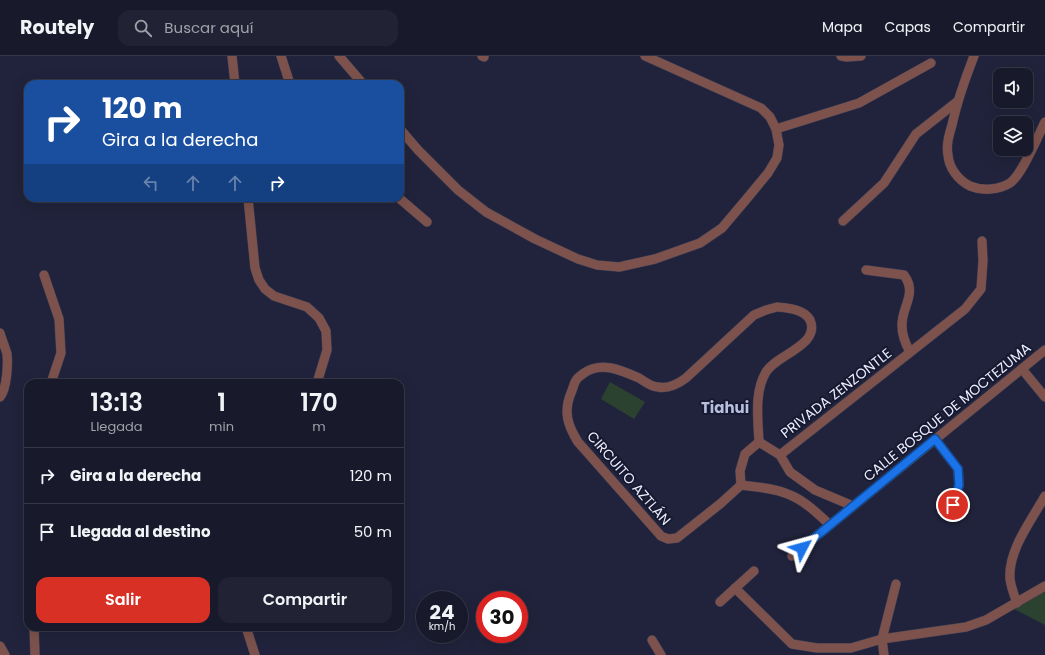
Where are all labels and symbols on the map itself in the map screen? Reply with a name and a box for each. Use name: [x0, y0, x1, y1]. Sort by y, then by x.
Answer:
street label: CALLE BOSQUE DE MOCTEZUMA: [859, 338, 1035, 486]
street label: PRIVADA ZENZONTLE: [776, 343, 896, 443]
district label: Tiahui: [701, 397, 749, 418]
street label: CIRCUITO AZTLÁN: [583, 427, 675, 529]
pin: [936, 488, 970, 522]
position arrow: [781, 527, 823, 569]
speed limit sign: 30: [476, 591, 528, 643]

